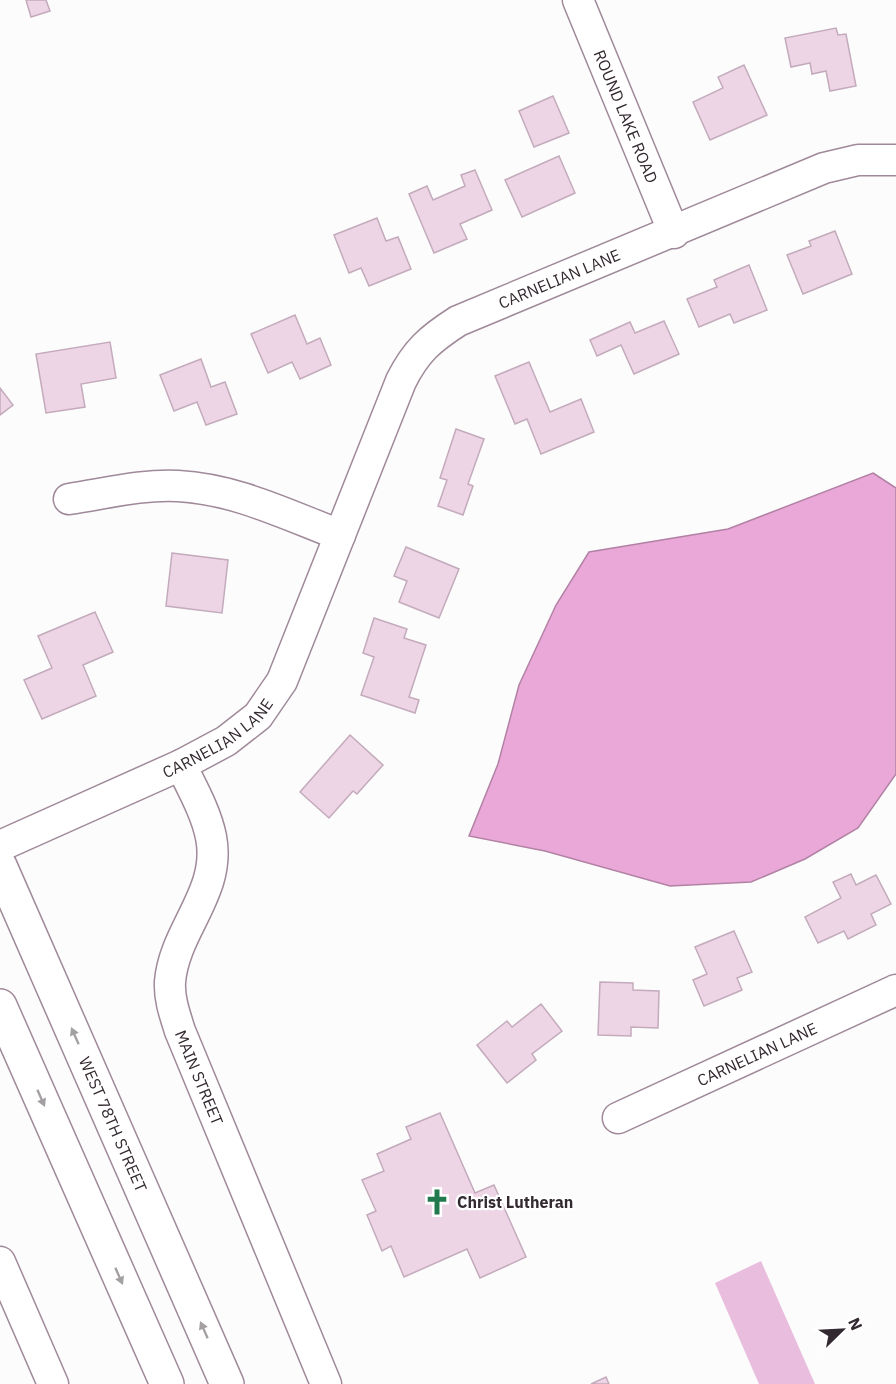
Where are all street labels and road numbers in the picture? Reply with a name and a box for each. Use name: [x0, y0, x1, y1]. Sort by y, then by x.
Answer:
street label: ROUND LAKE ROAD: [590, 47, 662, 186]
street label: CARNELIAN LANE: [495, 244, 623, 313]
street label: CARNELIAN LANE: [159, 695, 277, 782]
street label: CARNELIAN LANE: [694, 1018, 820, 1090]
street label: MAIN STREET: [171, 1027, 228, 1128]
street label: WEST 78TH STREET: [75, 1054, 152, 1195]

